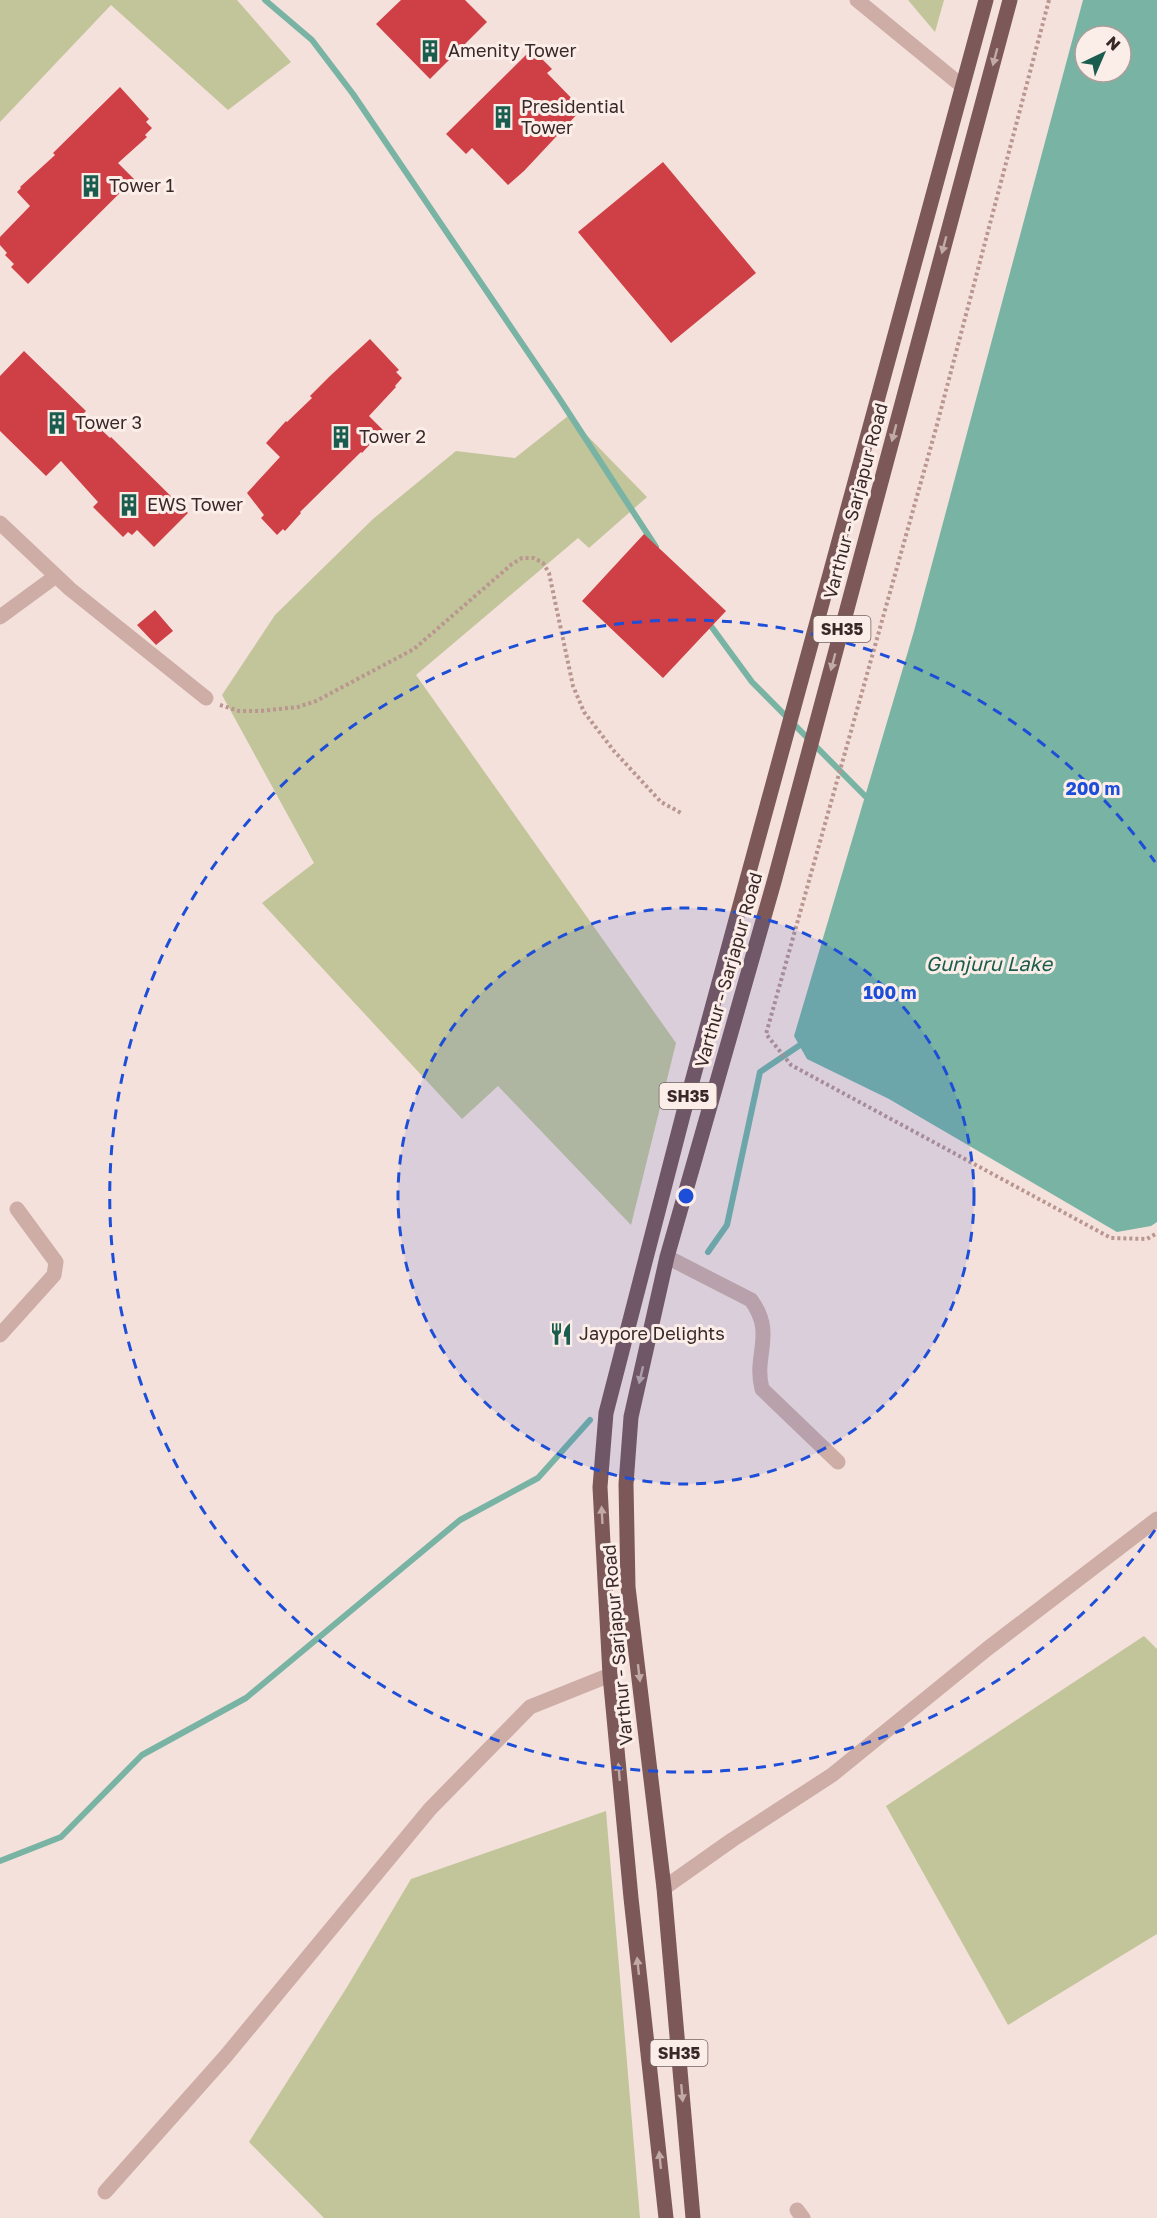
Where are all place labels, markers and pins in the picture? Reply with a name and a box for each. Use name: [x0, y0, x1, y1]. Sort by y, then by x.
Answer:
building icon: Amenity Tower: [417, 38, 443, 64]
place label: Amenity Tower: [448, 39, 576, 61]
place label: Presidential Tower: [521, 95, 625, 138]
building icon: Presidential Tower: [490, 104, 516, 130]
building icon: Tower 1: [78, 173, 104, 199]
place label: Tower 1: [109, 174, 175, 196]
building icon: Tower 3: [44, 410, 70, 436]
place label: Tower 3: [75, 411, 142, 433]
building icon: Tower 2: [328, 424, 354, 450]
place label: Tower 2: [359, 425, 426, 447]
building icon: EWS Tower: [116, 492, 142, 518]
place label: EWS Tower: [147, 493, 243, 515]
centre of rings: [676, 1186, 696, 1206]
restaurant icon: Jaypore Delights: [548, 1321, 574, 1347]
place label: Jaypore Delights: [579, 1322, 725, 1344]

